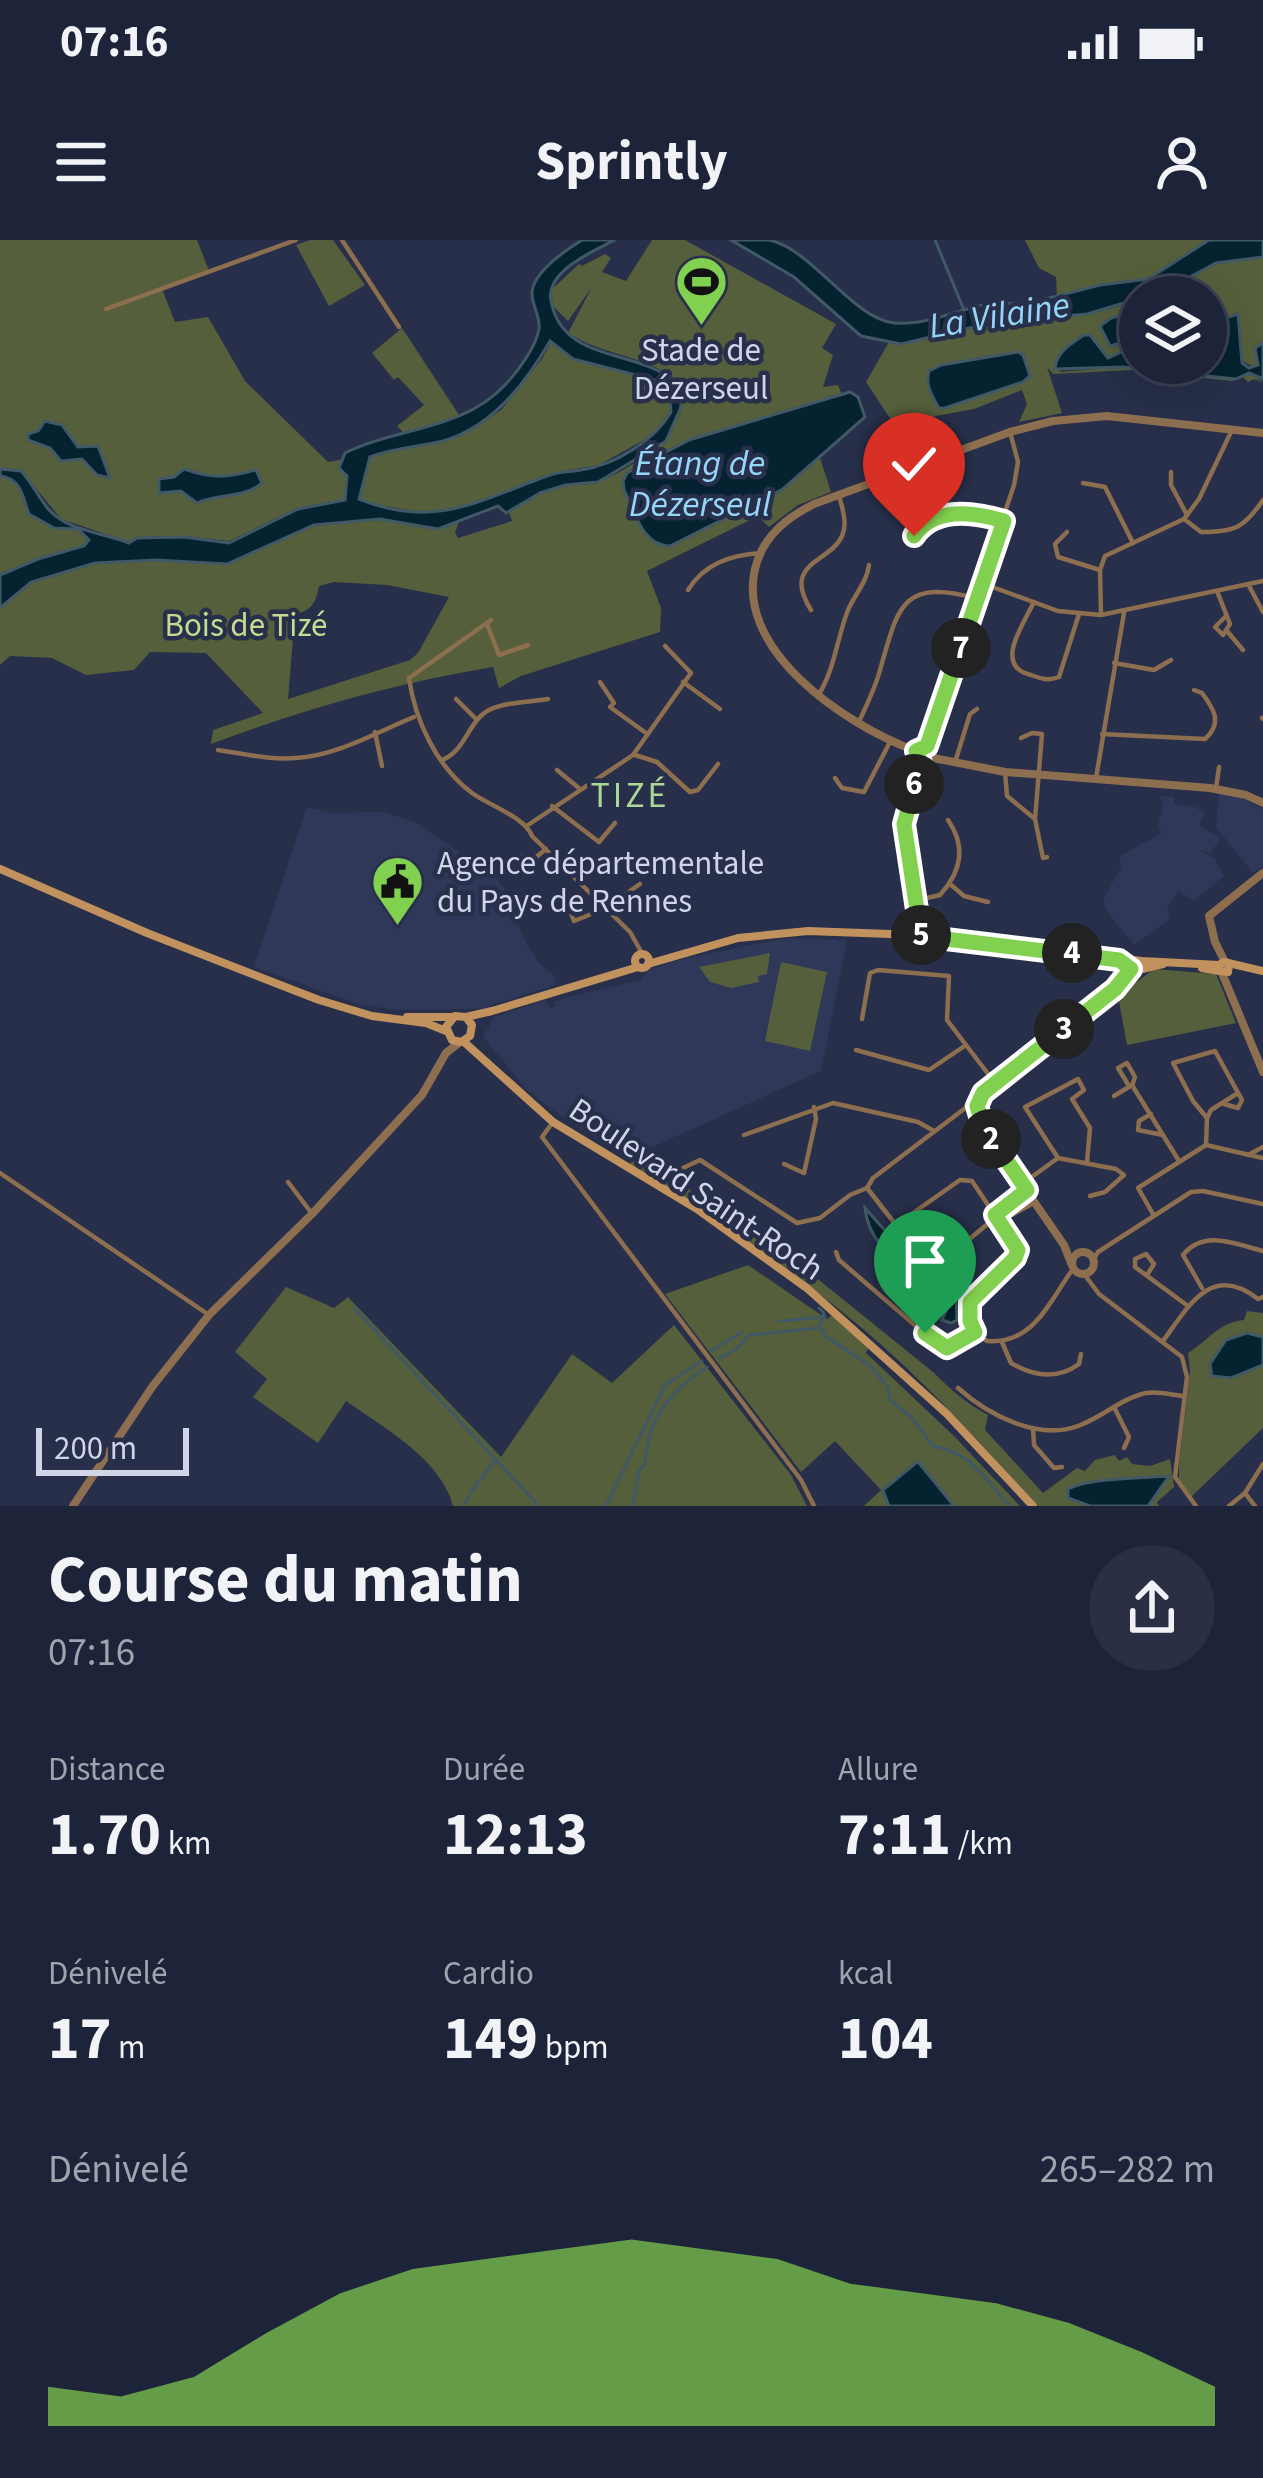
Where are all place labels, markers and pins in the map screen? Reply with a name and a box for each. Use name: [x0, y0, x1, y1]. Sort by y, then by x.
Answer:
sports icon: Stade de Dézerseul: [673, 254, 729, 328]
place label: Stade de Dézerseul: [634, 327, 768, 412]
pin: [863, 413, 965, 536]
pin: 7: [931, 618, 991, 678]
pin: 6: [884, 754, 944, 814]
place label: Agence départementale du Pays de Rennes: [437, 840, 764, 925]
public building icon: Agence départementale du Pays de Rennes: [370, 853, 426, 927]
pin: 5: [891, 905, 951, 965]
pin: 4: [1042, 923, 1102, 983]
pin: 3: [1034, 999, 1094, 1059]
pin: 2: [961, 1109, 1021, 1169]
pin: [874, 1210, 976, 1333]

